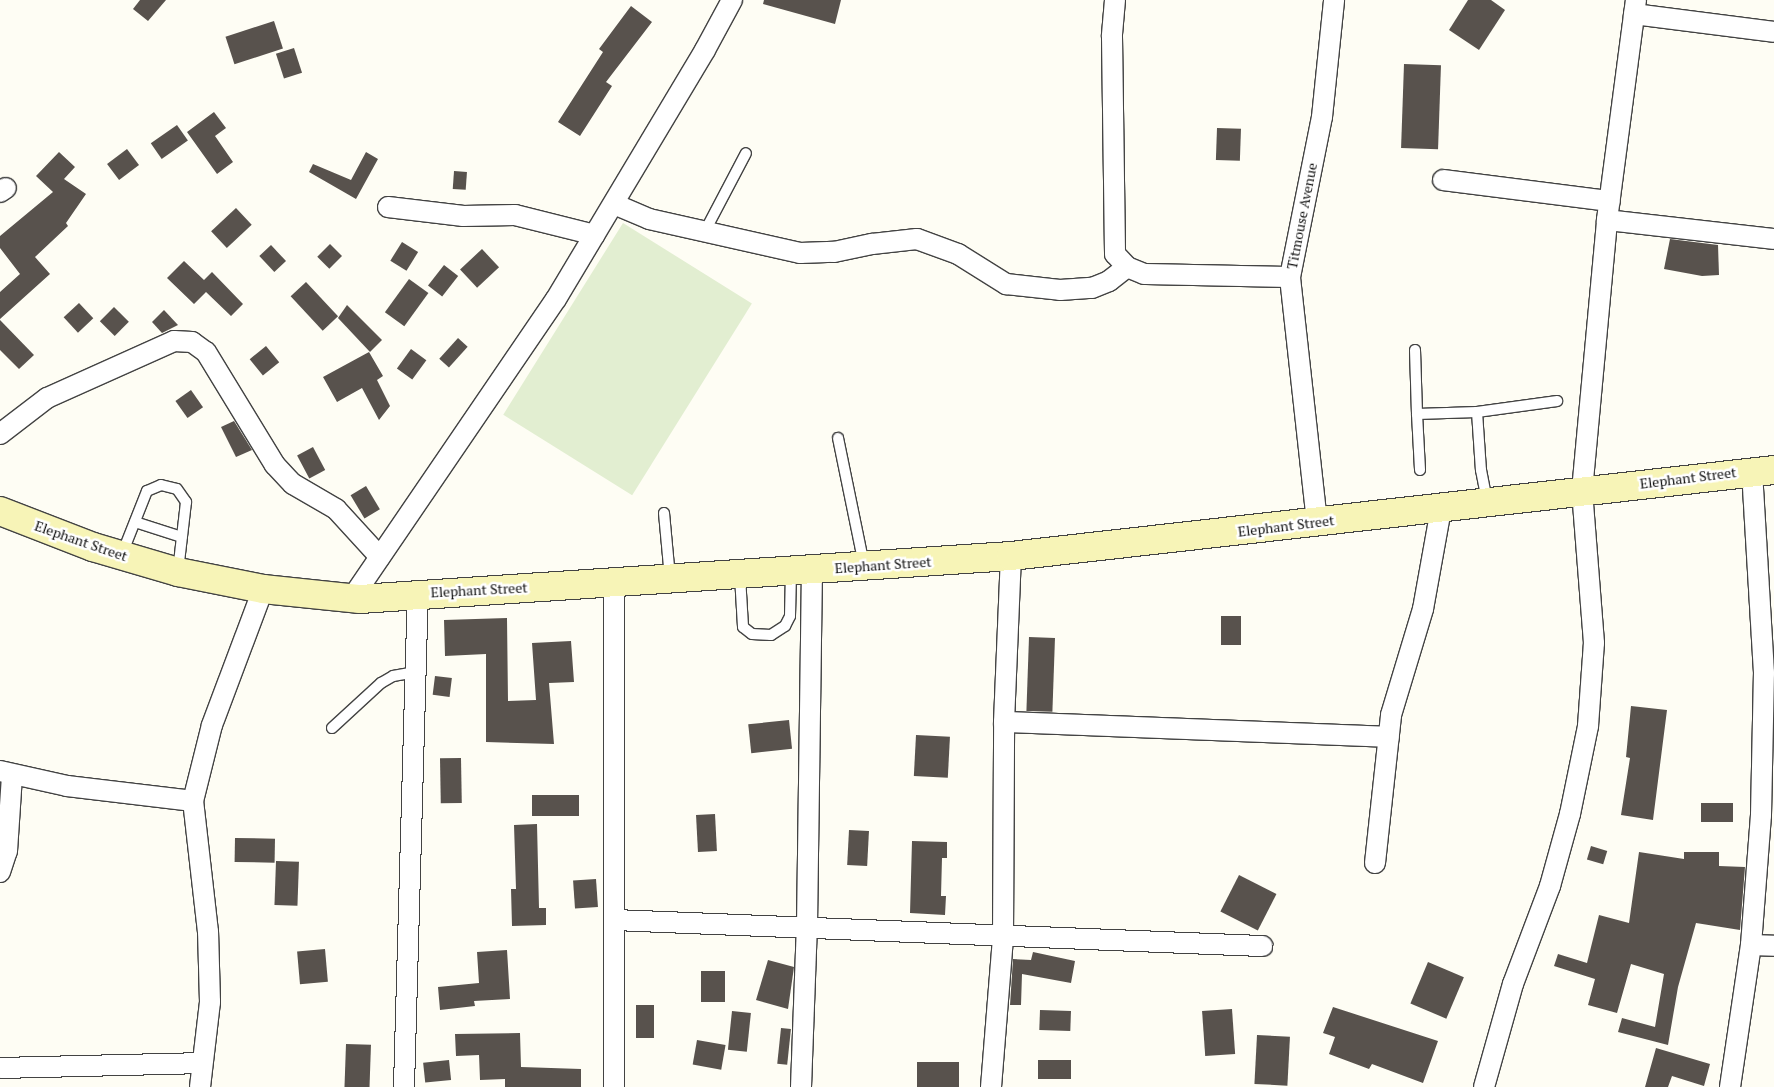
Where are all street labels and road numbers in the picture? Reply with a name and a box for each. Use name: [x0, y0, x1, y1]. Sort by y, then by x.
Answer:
street label: Titmouse Avenue: [1283, 161, 1321, 271]
street label: Elephant Street: [1639, 464, 1737, 492]
street label: Elephant Street: [1237, 512, 1335, 540]
street label: Elephant Street: [32, 517, 130, 565]
street label: Elephant Street: [834, 553, 932, 577]
street label: Elephant Street: [430, 579, 528, 601]

